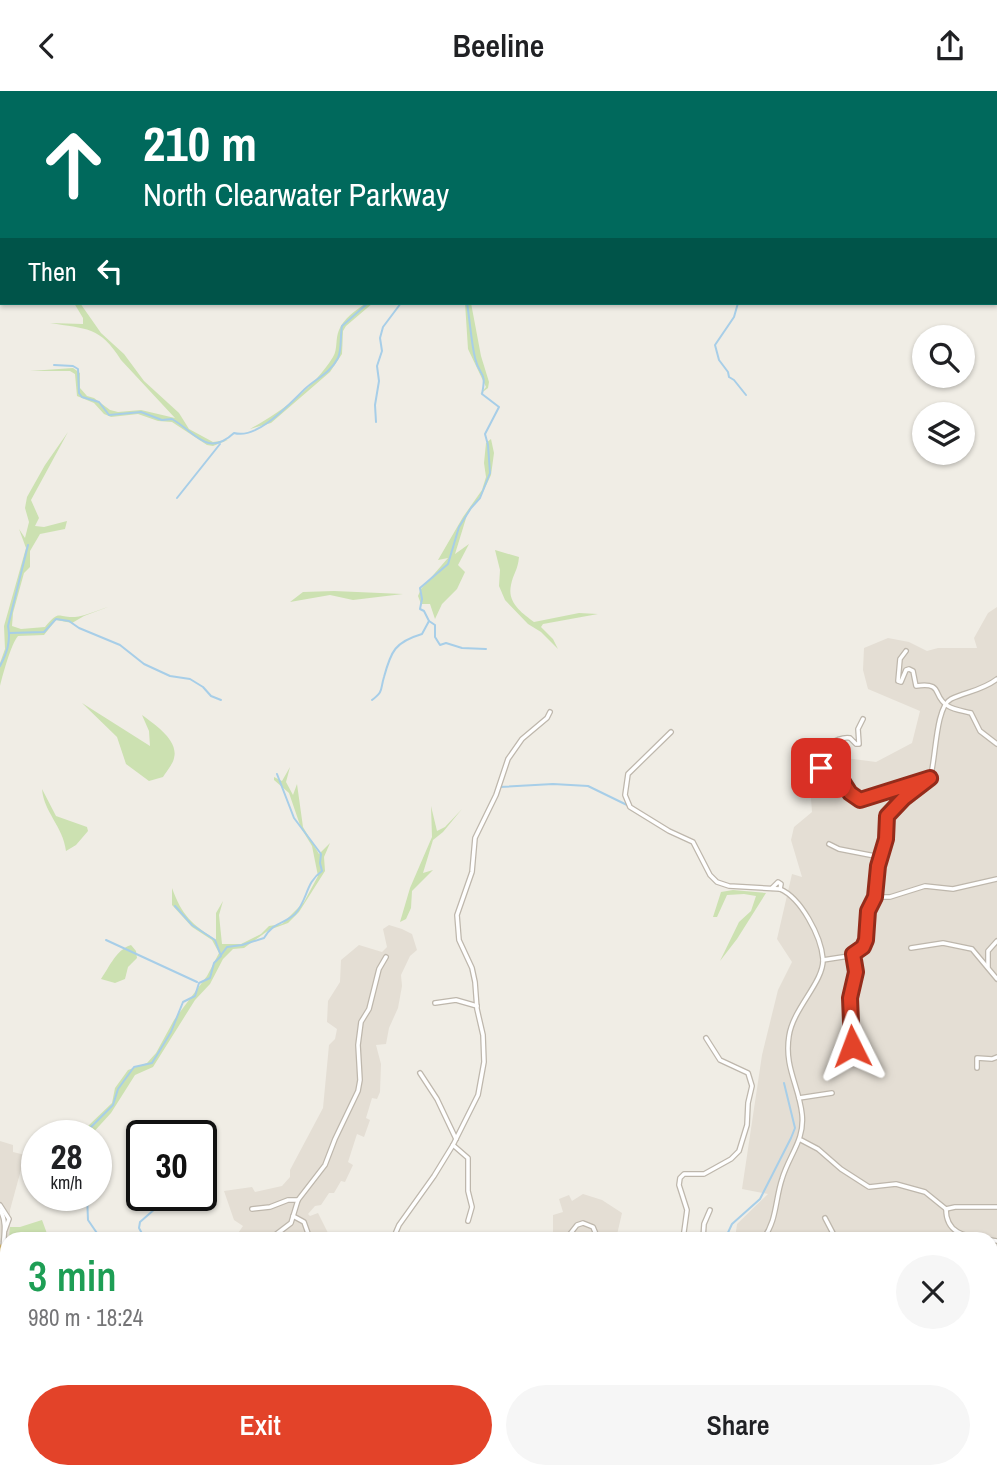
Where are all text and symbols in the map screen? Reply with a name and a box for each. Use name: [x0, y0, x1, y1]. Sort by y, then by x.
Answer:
text: Beeline: [453, 24, 544, 67]
icon: back: [28, 27, 66, 65]
icon: share: [931, 27, 969, 65]
text: 210 m: [143, 110, 257, 176]
icon: ahead: [28, 119, 119, 210]
text: North Clearwater Parkway: [143, 173, 449, 216]
icon: left: [91, 252, 129, 290]
text: Then: [28, 254, 77, 289]
map controls: [912, 325, 975, 465]
button: search: [912, 325, 975, 388]
button: layers: [912, 402, 975, 465]
pin: [791, 738, 851, 798]
icon: arrive: [802, 749, 840, 787]
position arrow: [815, 1009, 889, 1083]
speed limit sign: 30: [126, 1120, 217, 1211]
text: 28: [51, 1133, 82, 1180]
text: km/h: [51, 1170, 83, 1195]
text: 3 min: [28, 1248, 117, 1304]
button: close: [896, 1255, 970, 1329]
text: 980 m · 18:24: [28, 1302, 143, 1333]
button: Exit: [28, 1385, 492, 1465]
button: Share: [506, 1385, 970, 1465]

